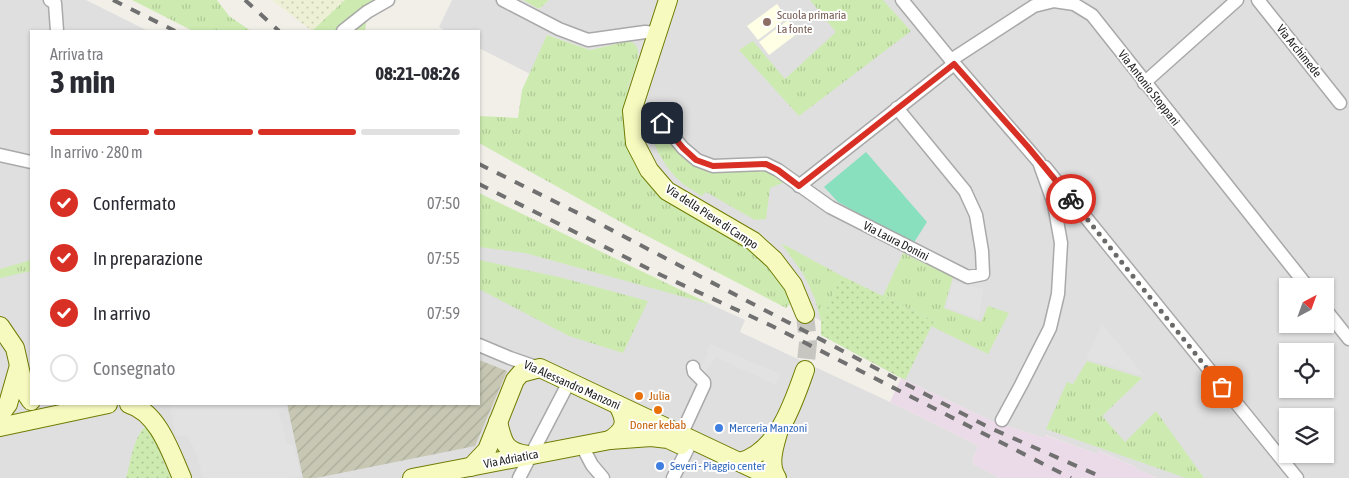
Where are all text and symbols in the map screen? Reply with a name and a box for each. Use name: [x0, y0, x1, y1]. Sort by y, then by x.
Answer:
place label: Scuola primaria La fonte: [777, 8, 846, 36]
marker: Scuola primaria La fonte: [761, 16, 773, 28]
street label: Via Archimede: [1274, 22, 1324, 80]
text: Arriva tra: [50, 45, 103, 63]
street label: Via Antonio Stoppani: [1115, 47, 1183, 129]
text: 08:21–08:26: [375, 62, 460, 84]
text: 3 min: [50, 63, 115, 100]
pin: [641, 102, 683, 144]
icon: home: [648, 109, 676, 137]
text: In arrivo · 280 m: [50, 143, 143, 161]
courier: [1046, 174, 1096, 224]
street label: Via della Pieve di Campo: [663, 182, 761, 252]
icon: bike: [1057, 185, 1085, 213]
icon: check: [50, 189, 78, 217]
text: Confermato: [93, 192, 176, 214]
text: 07:50: [427, 194, 460, 212]
street label: Via Laura Donini: [861, 218, 931, 264]
icon: check: [50, 244, 78, 272]
text: In preparazione: [93, 247, 203, 269]
text: 07:55: [427, 249, 460, 267]
north arrow: [1279, 278, 1334, 332]
map controls: [1279, 278, 1334, 463]
icon: check: [50, 299, 78, 327]
text: In arrivo: [93, 302, 151, 324]
text: 07:59: [427, 304, 460, 322]
button: locate: [1279, 343, 1334, 398]
text: Consegnato: [93, 357, 175, 379]
street label: Via Alessandro Manzoni: [521, 357, 623, 413]
pin: [1201, 366, 1243, 408]
icon: bag: [1208, 373, 1236, 401]
place label: Julia: [649, 389, 670, 403]
marker: Julia: [633, 390, 645, 402]
marker: Doner kebab: [652, 404, 664, 416]
button: layers: [1279, 408, 1334, 463]
place label: Doner kebab: [630, 418, 686, 432]
place label: Merceria Manzoni: [729, 421, 807, 435]
marker: Merceria Manzoni: [713, 422, 725, 434]
street label: Via Adriatica: [482, 447, 540, 471]
place label: Severi - Piaggio center: [670, 459, 766, 473]
marker: Severi - Piaggio center: [654, 460, 666, 472]

